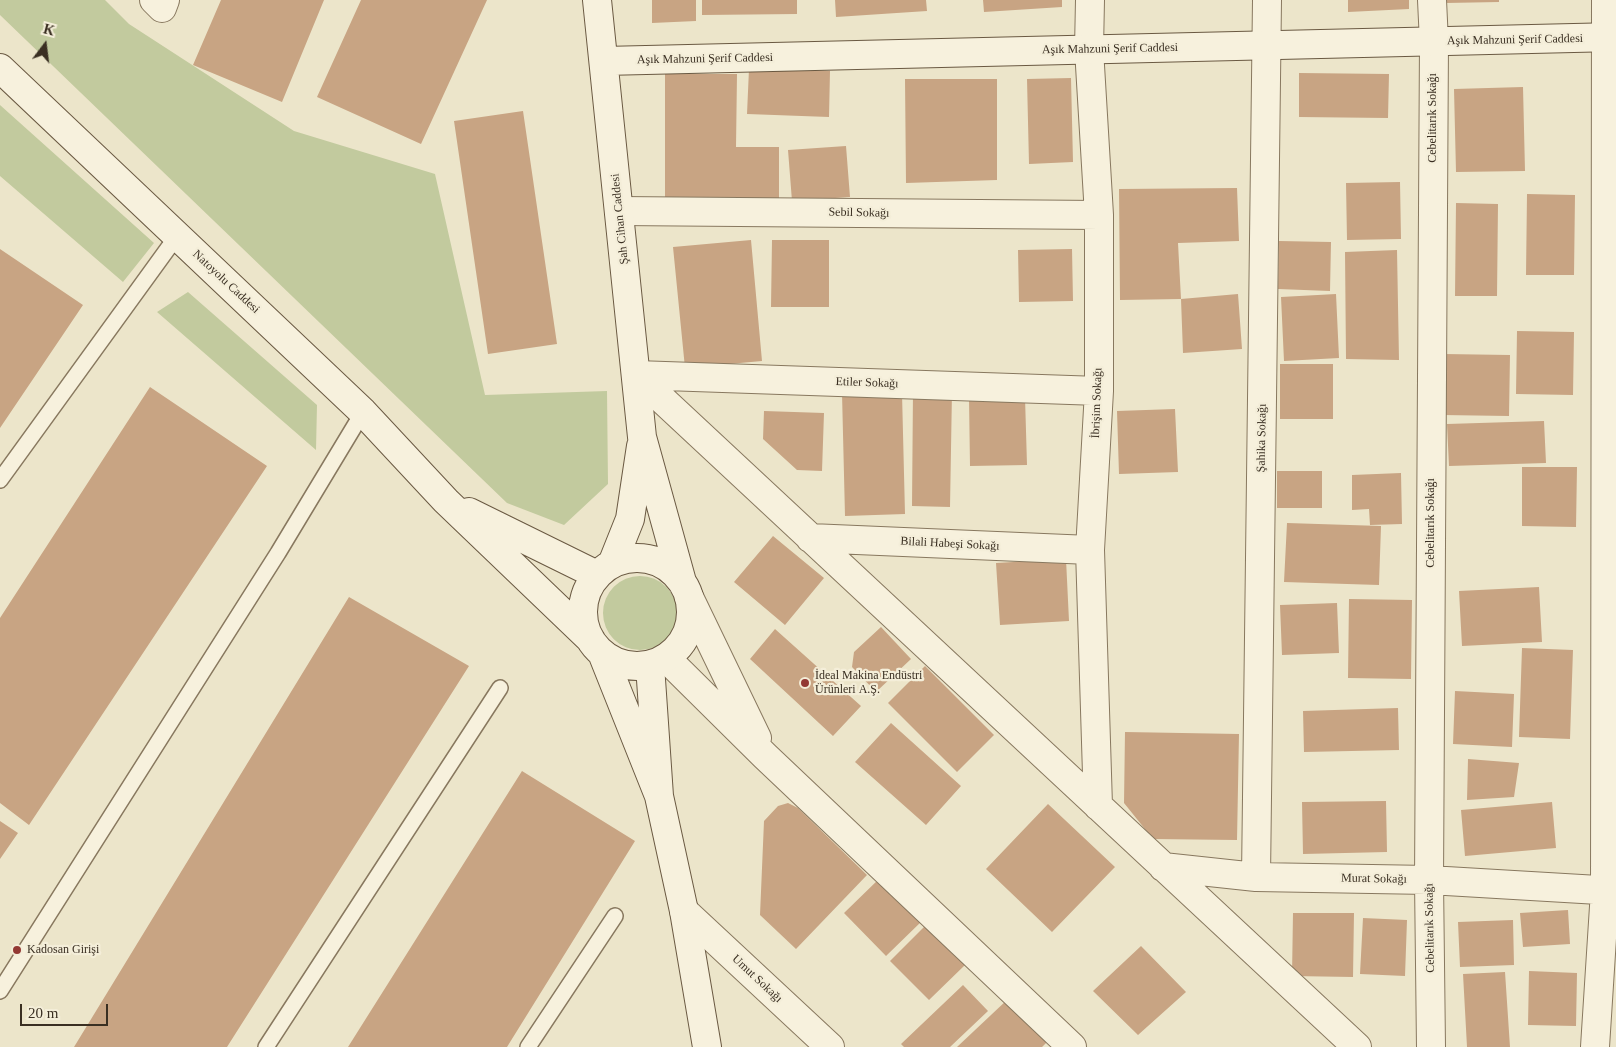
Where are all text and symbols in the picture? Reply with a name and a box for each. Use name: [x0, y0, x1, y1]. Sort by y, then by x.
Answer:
north arrow: [20, 20, 70, 70]
text: K: [42, 21, 56, 39]
street label: Aşık Mahzuni Şerif Caddesi: [1447, 32, 1583, 48]
street label: Aşık Mahzuni Şerif Caddesi: [1042, 41, 1178, 57]
street label: Aşık Mahzuni Şerif Caddesi: [637, 51, 773, 67]
street label: Cebelitarık Sokağı: [1426, 73, 1440, 163]
street label: Şah Cihan Caddesi: [608, 173, 632, 265]
street label: Sebil Sokağı: [828, 205, 890, 221]
street label: Natoyolu Caddesi: [190, 247, 262, 317]
street label: İbrişim Sokağı: [1089, 367, 1105, 439]
street label: Etiler Sokağı: [835, 375, 899, 391]
street label: Şahika Sokağı: [1254, 403, 1270, 473]
street label: Cebelitarık Sokağı: [1424, 478, 1438, 568]
street label: Bilali Habeşi Sokağı: [900, 534, 1000, 554]
place label: İdeal Makina Endüstri Ürünleri A.Ş.: [815, 669, 922, 697]
marker: İdeal Makina Endüstri Ürünleri A.Ş.: [799, 677, 811, 689]
street label: Murat Sokağı: [1341, 871, 1407, 887]
street label: Cebelitarık Sokağı: [1422, 883, 1438, 973]
place label: Kadosan Girişi: [27, 943, 99, 957]
marker: Kadosan Girişi: [11, 944, 23, 956]
street label: Umut Sokağı: [729, 952, 785, 1006]
scale bar: [22, 994, 110, 1026]
text: 20 m: [28, 1005, 58, 1021]

